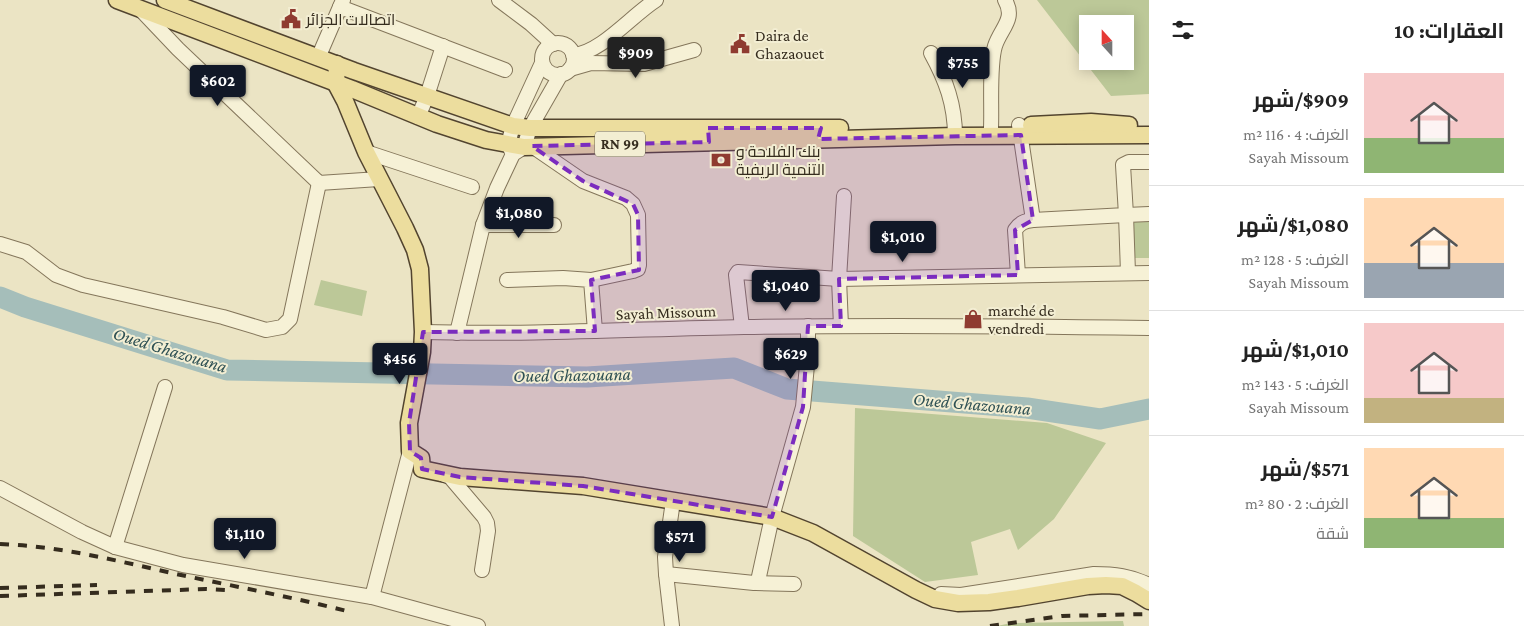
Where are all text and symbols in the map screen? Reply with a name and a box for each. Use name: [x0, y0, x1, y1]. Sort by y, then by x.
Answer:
public building icon: اتصالات الجزائر: [280, 8, 302, 30]
place label: اتصالات الجزائر: [305, 11, 395, 29]
north arrow: [1079, 15, 1134, 70]
map controls: [1079, 15, 1134, 70]
icon: filters: [1169, 16, 1197, 44]
text: العقارات: 10: [1394, 19, 1504, 43]
place label: Daira de Ghazaouet: [755, 27, 825, 62]
public building icon: Daira de Ghazaouet: [729, 33, 751, 55]
pin: $909: [606, 36, 666, 79]
text: $909: [618, 44, 654, 61]
pin: $755: [933, 46, 993, 89]
text: $755: [948, 54, 978, 71]
pin: $602: [188, 64, 248, 107]
text: $602: [201, 72, 235, 89]
text: $909/شهر: [1253, 88, 1349, 112]
icon: home: [1404, 93, 1464, 153]
text: الغرف: 4 · 116 m²: [1243, 126, 1349, 143]
road number: RN 99: [595, 132, 645, 156]
place label: بنك الفلاحة و التنمية الريفية: [736, 143, 825, 179]
bank icon: بنك الفلاحة و التنمية الريفية: [710, 149, 732, 171]
text: Sayah Missoum: [1249, 149, 1349, 166]
pin: $1,080: [478, 196, 560, 239]
text: $1,080: [495, 204, 543, 221]
text: $1,080/شهر: [1238, 213, 1349, 237]
icon: home: [1404, 218, 1464, 278]
pin: $1,010: [862, 220, 944, 263]
text: $1,010: [881, 228, 925, 245]
text: الغرف: 5 · 128 m²: [1241, 251, 1349, 268]
pin: $1,040: [745, 270, 827, 312]
text: Sayah Missoum: [1249, 274, 1349, 291]
text: $1,040: [763, 277, 809, 294]
street label: Sayah Missoum: [616, 302, 717, 324]
place label: marché de vendredi: [987, 302, 1054, 337]
shop icon: marché de vendredi: [962, 308, 984, 330]
water label: Oued Ghazouana: [111, 323, 230, 377]
pin: $629: [761, 338, 821, 380]
text: $1,010/شهر: [1242, 338, 1349, 362]
pin: $456: [370, 342, 430, 385]
icon: home: [1404, 343, 1464, 403]
text: $629: [774, 345, 808, 362]
text: $456: [383, 350, 417, 367]
water label: Oued Ghazouana: [513, 364, 632, 386]
text: الغرف: 5 · 143 m²: [1242, 376, 1349, 393]
water label: Oued Ghazouana: [912, 389, 1032, 419]
text: Sayah Missoum: [1249, 399, 1349, 416]
text: $571/شهر: [1261, 457, 1349, 481]
icon: home: [1404, 468, 1464, 528]
text: الغرف: 2 · 80 m²: [1245, 495, 1349, 512]
pin: $1,110: [204, 518, 286, 560]
pin: $571: [650, 520, 710, 563]
text: $1,110: [225, 525, 265, 542]
text: شقة: [1316, 525, 1349, 542]
text: $571: [665, 528, 695, 545]

